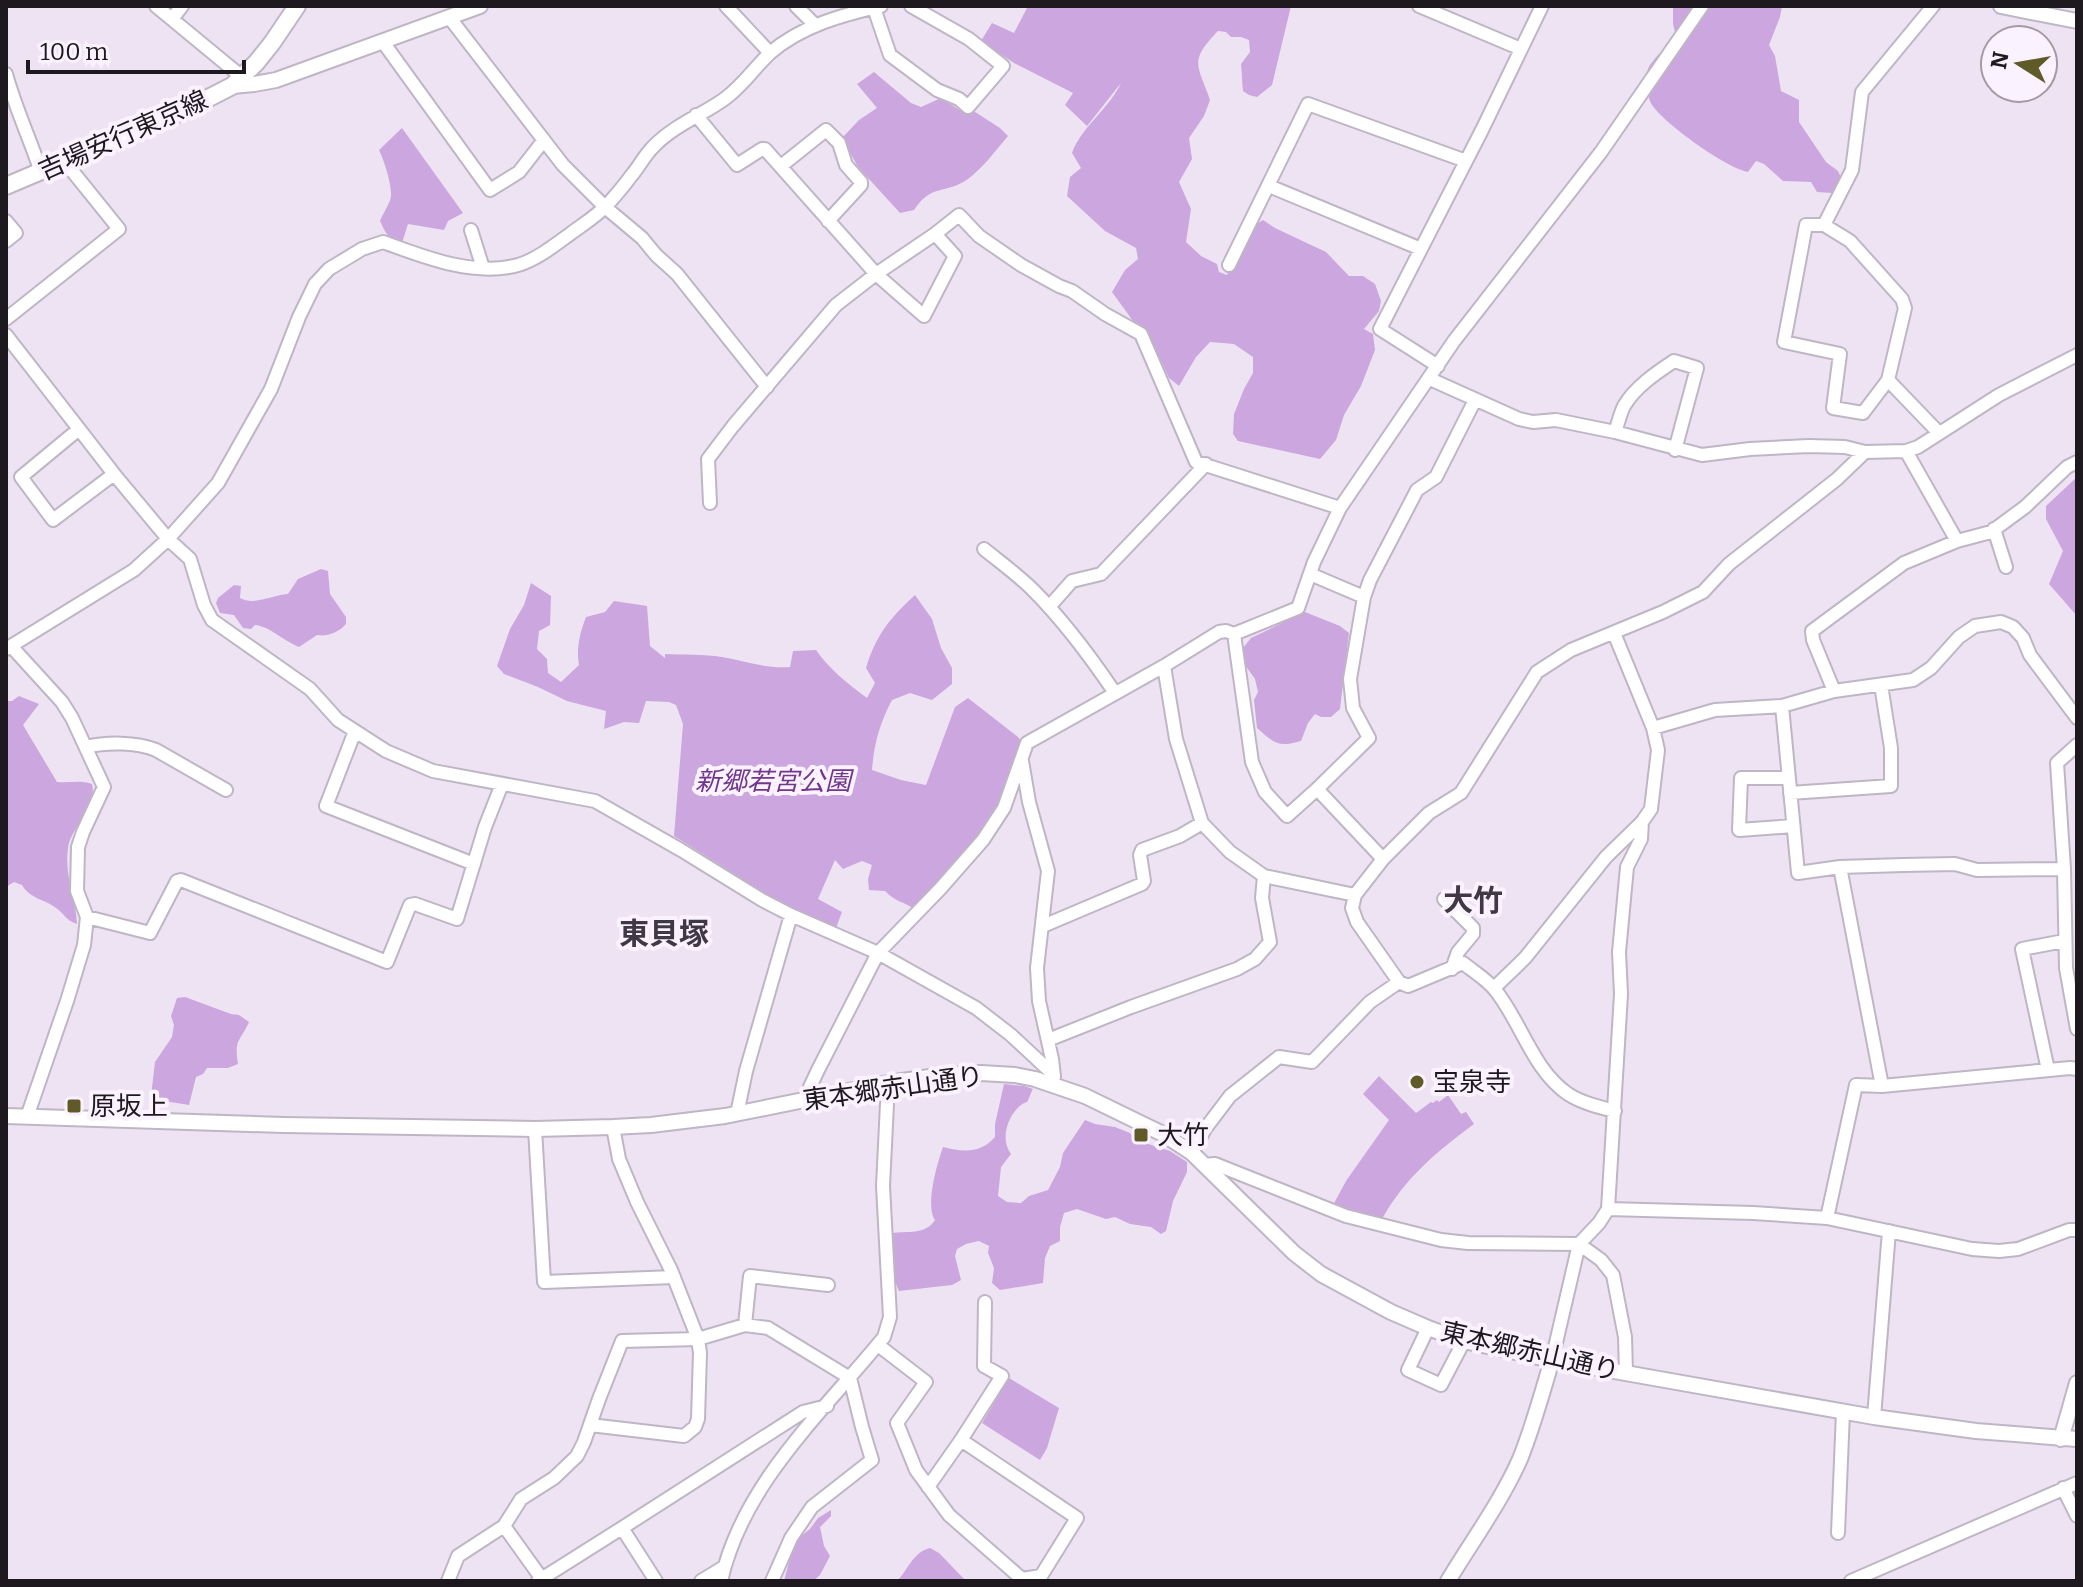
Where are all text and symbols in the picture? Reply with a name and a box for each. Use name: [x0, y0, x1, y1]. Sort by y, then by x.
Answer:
scale bar: [28, 24, 244, 74]
north arrow: [1979, 24, 2059, 104]
text: 100 m: [40, 38, 108, 66]
text: N: [1985, 49, 2015, 71]
street label: 吉場安行東京線: [34, 84, 213, 187]
park label: 新郷若宮公園: [695, 766, 855, 797]
district label: 大竹: [1443, 883, 1503, 919]
district label: 東貝塚: [619, 916, 709, 952]
street label: 東本郷赤山通り: [801, 1060, 985, 1117]
place label: 宝泉寺: [1433, 1067, 1511, 1098]
marker: 宝泉寺: [1408, 1073, 1426, 1091]
place label: 原坂上: [90, 1091, 168, 1122]
marker: 原坂上: [65, 1097, 83, 1115]
place label: 大竹: [1157, 1120, 1209, 1151]
marker: 大竹: [1132, 1126, 1150, 1144]
street label: 東本郷赤山通り: [1438, 1316, 1622, 1387]

